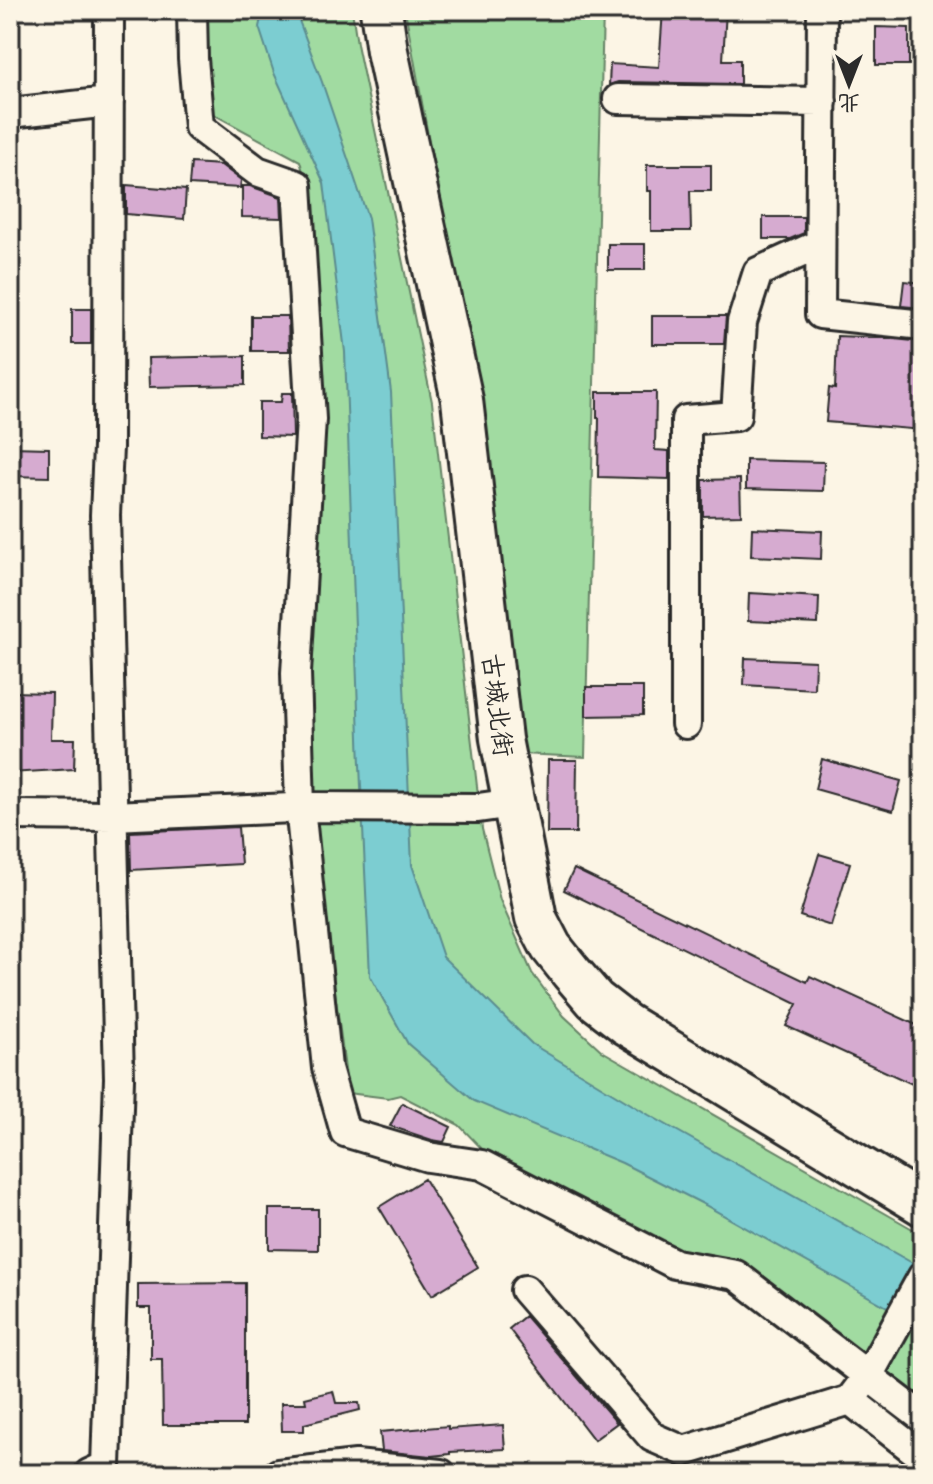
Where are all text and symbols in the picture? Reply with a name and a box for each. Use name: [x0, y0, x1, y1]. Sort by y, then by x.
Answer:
north arrow: [809, 44, 889, 124]
text: 北: [838, 84, 860, 123]
street label: 古城北街: [469, 651, 527, 759]

